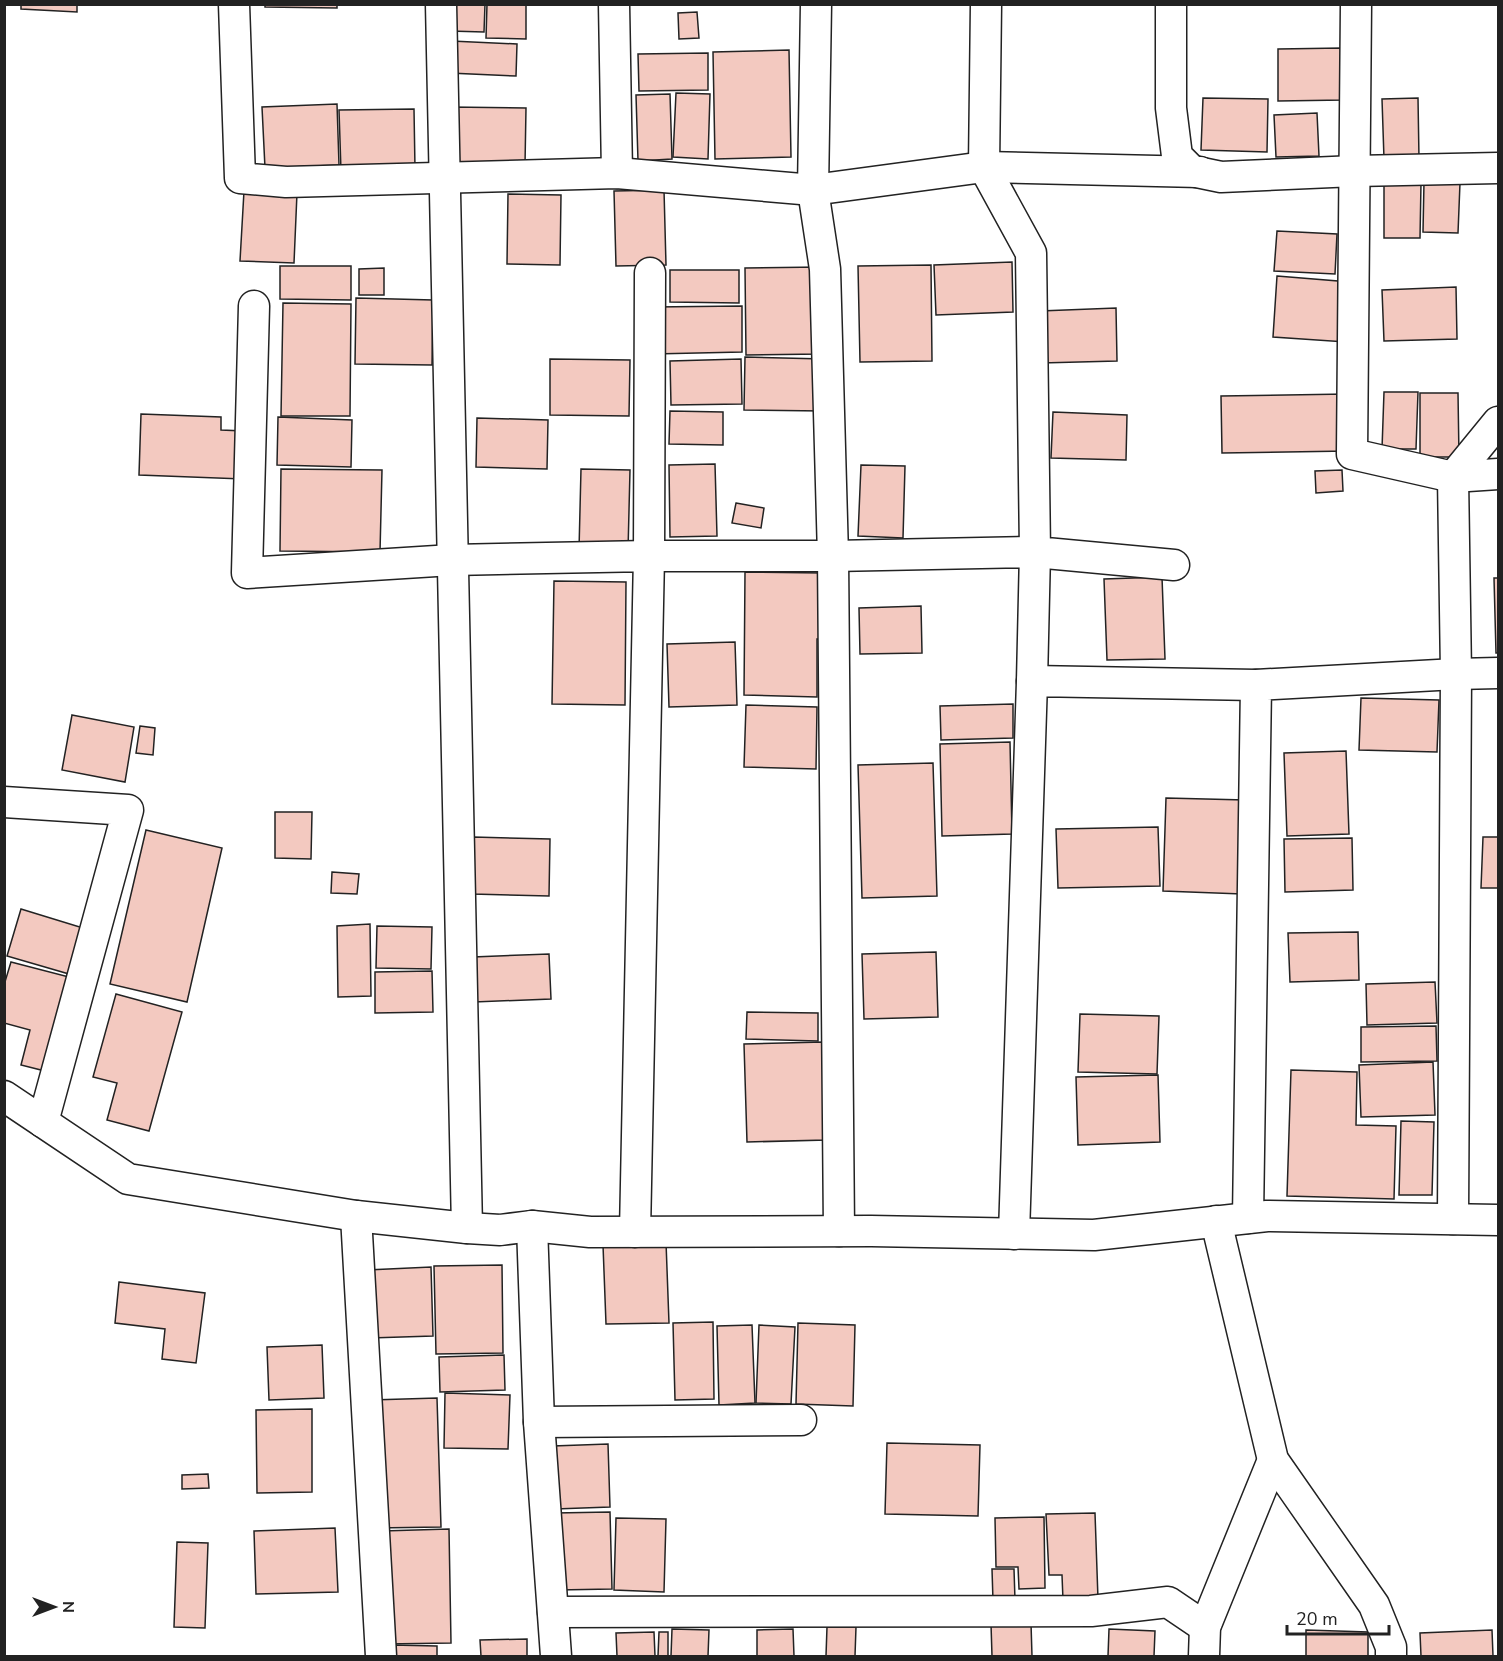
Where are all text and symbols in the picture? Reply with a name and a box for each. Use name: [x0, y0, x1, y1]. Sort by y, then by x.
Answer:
north arrow: [24, 1577, 84, 1637]
scale bar: [1287, 1598, 1389, 1636]
text: N: [57, 1601, 79, 1613]
text: 20 m: [1296, 1607, 1338, 1631]

